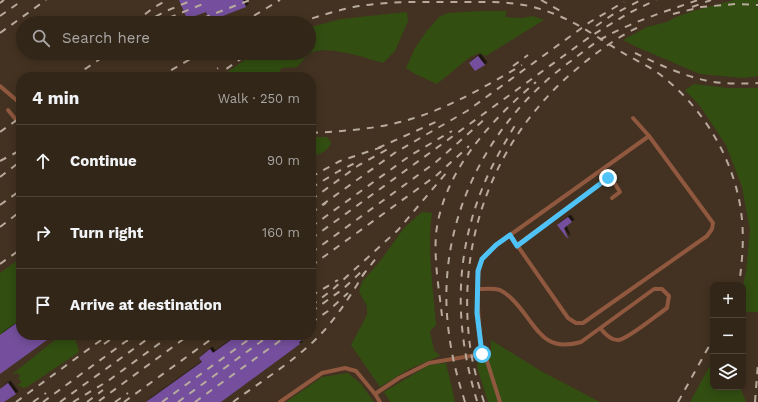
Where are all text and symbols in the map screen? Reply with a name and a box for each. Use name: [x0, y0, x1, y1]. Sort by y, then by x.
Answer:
search box: [16, 16, 316, 60]
icon: search: [30, 27, 52, 49]
text: Search here: [62, 29, 150, 47]
text: 4 min: [32, 88, 79, 108]
text: Walk · 250 m: [218, 91, 300, 106]
icon: ahead: [32, 150, 54, 172]
text: Continue: [70, 152, 137, 170]
text: 90 m: [267, 153, 300, 168]
route end: [599, 169, 617, 187]
icon: right: [32, 222, 54, 244]
text: Turn right: [70, 224, 143, 242]
text: 160 m: [262, 225, 300, 240]
map controls: [710, 282, 746, 390]
button: +: [710, 282, 746, 318]
icon: arrive: [32, 294, 54, 316]
text: Arrive at destination: [70, 296, 222, 314]
button: −: [710, 318, 746, 354]
route start: [473, 345, 491, 363]
button: layers: [710, 354, 746, 390]

